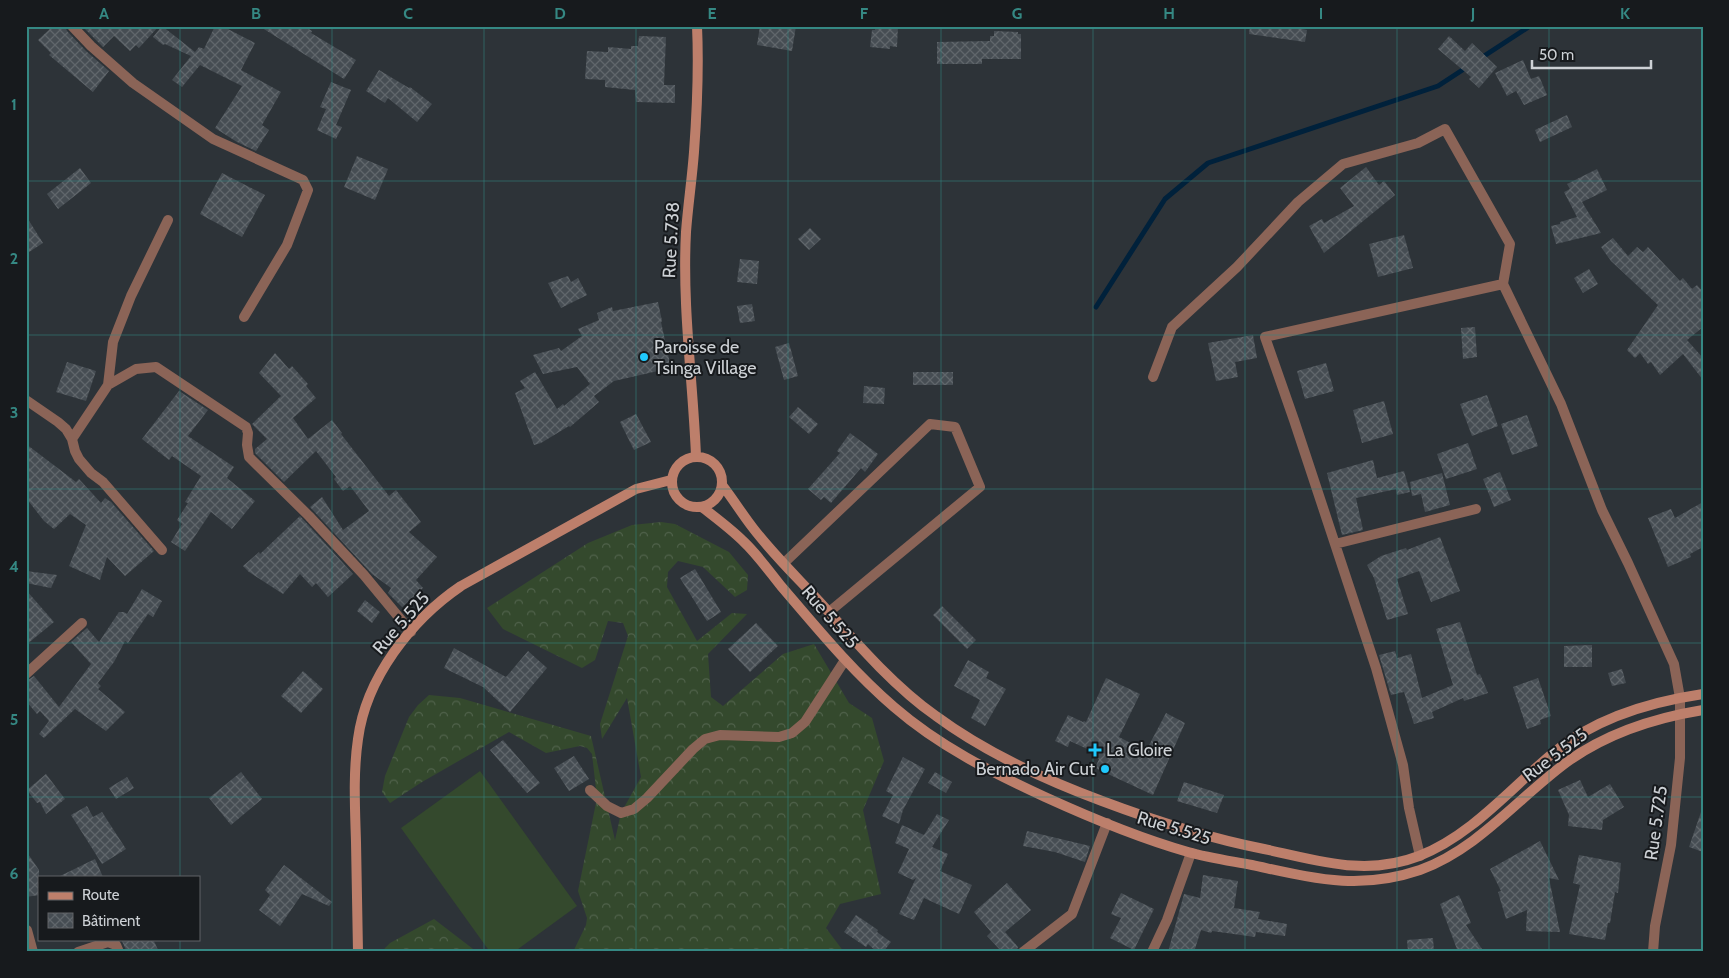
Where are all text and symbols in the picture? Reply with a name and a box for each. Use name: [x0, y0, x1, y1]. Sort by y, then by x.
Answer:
text: A: [99, 4, 109, 23]
text: B: [251, 4, 261, 23]
text: C: [403, 4, 413, 23]
text: D: [554, 4, 566, 23]
text: E: [707, 4, 717, 23]
text: F: [860, 4, 869, 23]
text: G: [1012, 4, 1022, 23]
text: H: [1163, 4, 1175, 23]
text: I: [1319, 4, 1323, 23]
text: J: [1470, 4, 1475, 23]
text: K: [1620, 4, 1630, 23]
scale bar: [1532, 38, 1650, 70]
text: 50 m: [1539, 46, 1574, 64]
text: 1: [11, 95, 17, 114]
street label: Rue 5.738: [658, 201, 684, 279]
text: 2: [10, 249, 18, 268]
place label: Paroisse de Tsinga Village: [654, 336, 756, 379]
marker: Paroisse de Tsinga Village: [638, 351, 650, 363]
text: 3: [10, 403, 18, 422]
text: 4: [9, 557, 19, 576]
street label: Rue 5.525: [797, 581, 863, 653]
street label: Rue 5.525: [368, 587, 434, 659]
text: 5: [10, 710, 18, 729]
street label: Rue 5.525: [1518, 723, 1592, 787]
place label: La Gloire: [1106, 739, 1172, 761]
marker: La Gloire: [1088, 743, 1102, 757]
place label: Bernado Air Cut: [976, 758, 1095, 780]
marker: Bernado Air Cut: [1099, 763, 1111, 775]
street label: Rue 5.725: [1640, 784, 1672, 862]
street label: Rue 5.525: [1135, 806, 1213, 850]
text: 6: [10, 864, 19, 883]
legend: [38, 876, 200, 940]
text: Route: [82, 886, 120, 904]
text: Bâtiment: [82, 912, 140, 930]

